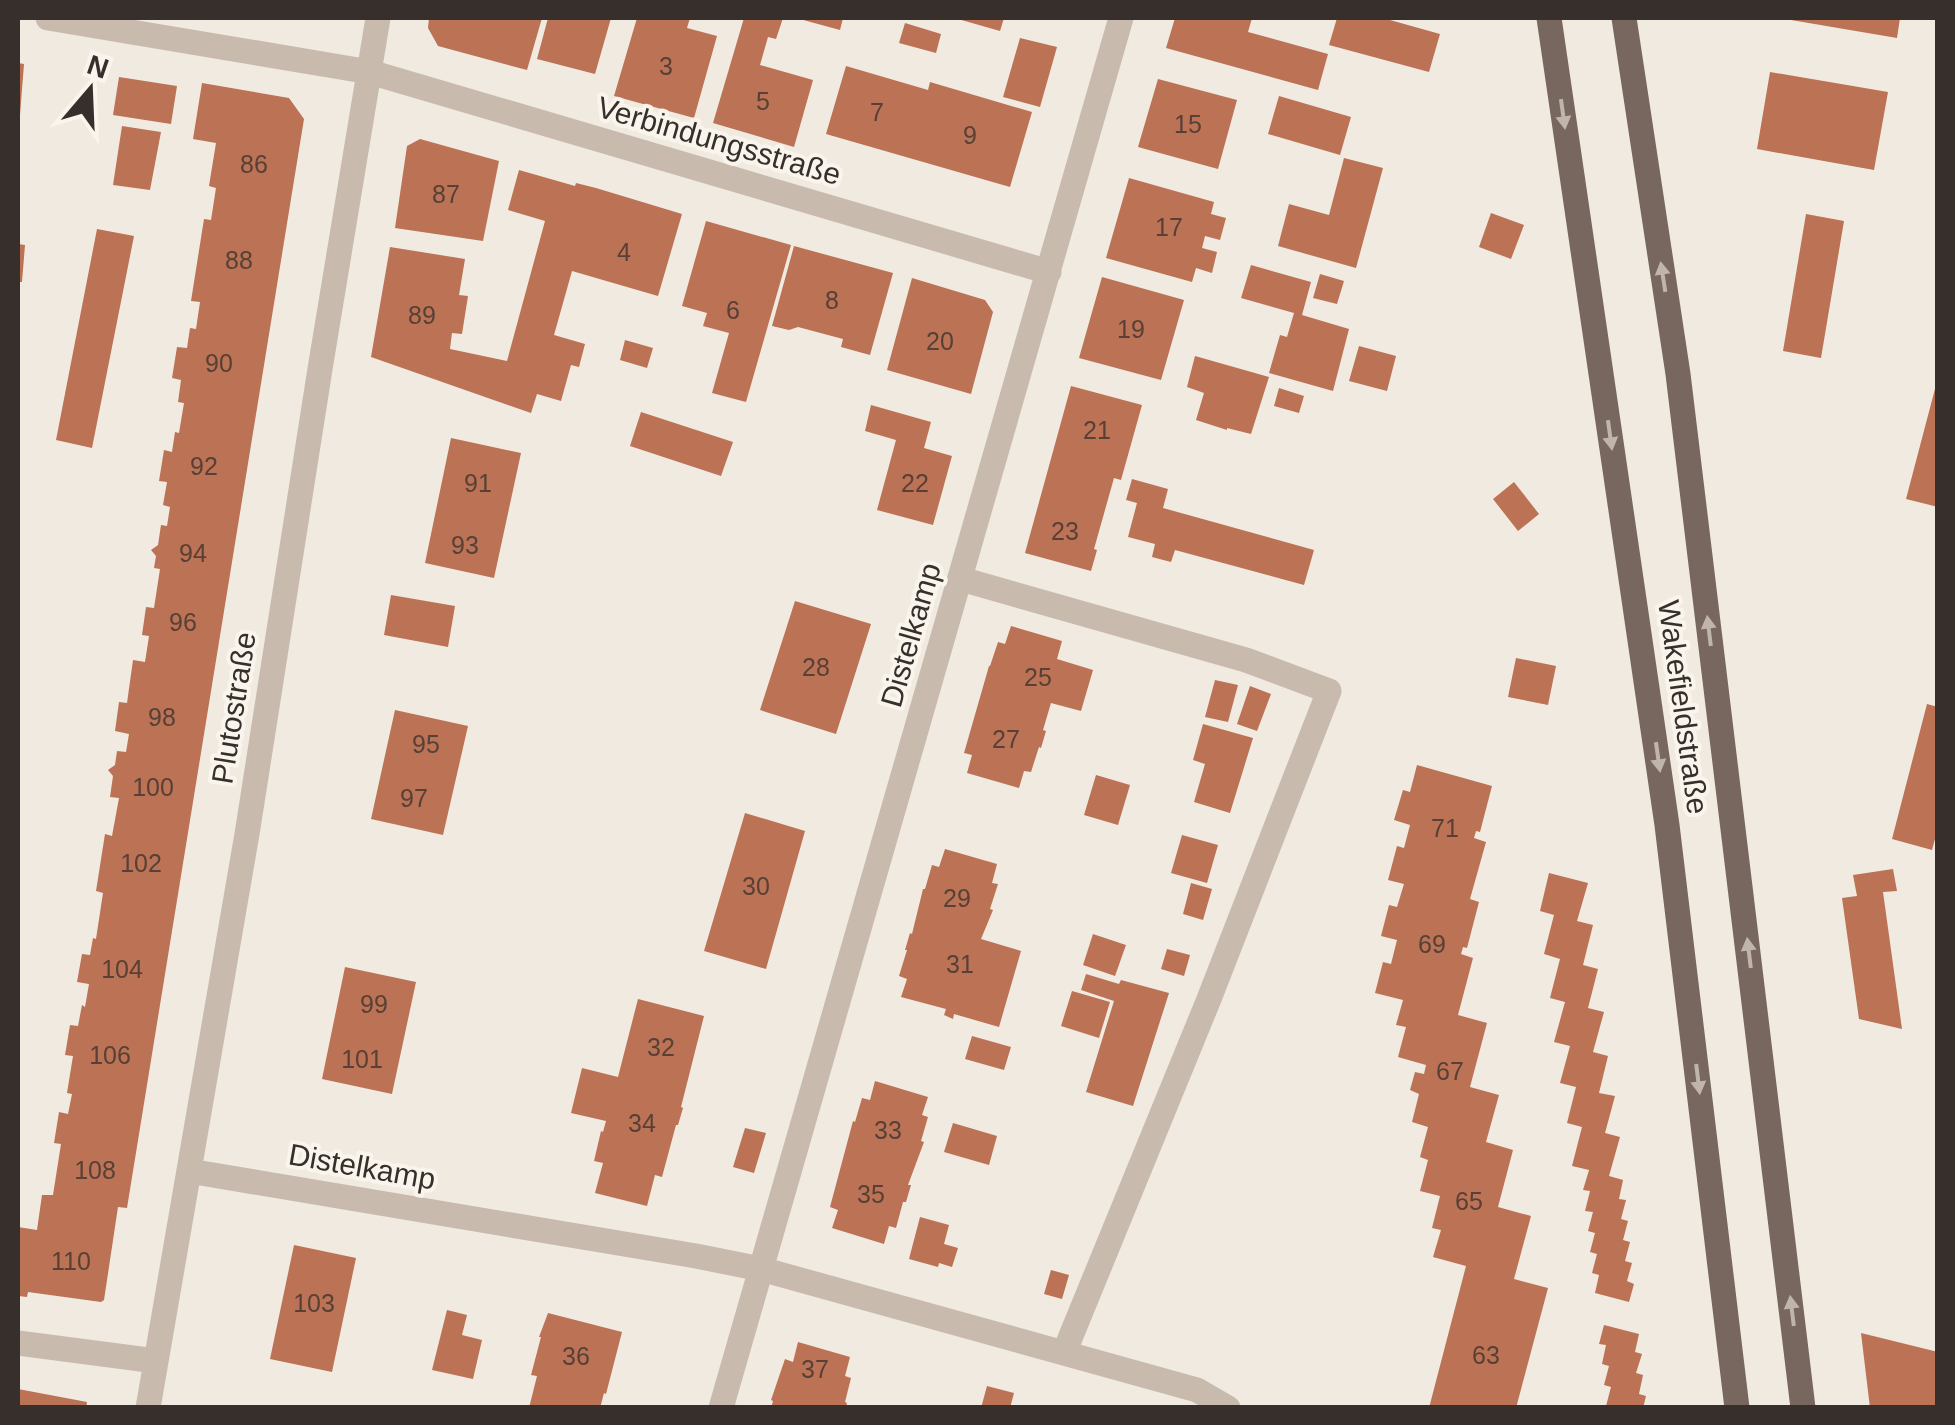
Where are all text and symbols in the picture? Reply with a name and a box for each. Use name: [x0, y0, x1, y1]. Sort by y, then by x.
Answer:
north arrow: [40, 40, 140, 140]
text: N: [83, 49, 113, 85]
house number: 3: [659, 52, 673, 80]
house number: 5: [756, 87, 770, 115]
street label: Verbindungsstraße: [594, 90, 845, 191]
house number: 7: [870, 98, 884, 126]
one-way arrow: [1555, 99, 1571, 130]
house number: 15: [1174, 110, 1202, 138]
house number: 9: [963, 121, 977, 149]
house number: 86: [240, 150, 268, 178]
house number: 87: [432, 180, 460, 208]
house number: 17: [1155, 213, 1183, 241]
house number: 4: [617, 238, 631, 266]
house number: 88: [225, 246, 253, 274]
one-way arrow: [1655, 261, 1671, 292]
house number: 8: [825, 286, 839, 314]
house number: 6: [726, 296, 740, 324]
house number: 89: [408, 301, 436, 329]
house number: 19: [1117, 315, 1145, 343]
house number: 20: [926, 327, 954, 355]
house number: 90: [205, 349, 233, 377]
house number: 21: [1083, 416, 1111, 444]
one-way arrow: [1603, 420, 1619, 452]
house number: 92: [190, 452, 218, 480]
house number: 91: [464, 469, 492, 497]
house number: 22: [901, 469, 929, 497]
house number: 23: [1051, 517, 1079, 545]
house number: 93: [451, 531, 479, 559]
house number: 94: [179, 539, 207, 567]
street label: Distelkamp: [874, 559, 947, 711]
street label: Wakefieldstraße: [1652, 598, 1715, 816]
house number: 96: [169, 608, 197, 636]
one-way arrow: [1701, 614, 1717, 646]
street label: Plutostraße: [205, 630, 262, 786]
house number: 28: [802, 653, 830, 681]
house number: 25: [1024, 663, 1052, 691]
house number: 98: [148, 703, 176, 731]
house number: 27: [992, 725, 1020, 753]
house number: 95: [412, 730, 440, 758]
one-way arrow: [1650, 742, 1666, 773]
house number: 100: [132, 773, 174, 801]
house number: 97: [400, 784, 428, 812]
house number: 71: [1431, 814, 1459, 842]
house number: 102: [120, 849, 162, 877]
house number: 30: [742, 872, 770, 900]
house number: 29: [943, 884, 971, 912]
house number: 69: [1418, 930, 1446, 958]
one-way arrow: [1740, 937, 1756, 969]
house number: 31: [946, 950, 974, 978]
house number: 104: [101, 955, 143, 983]
house number: 99: [360, 990, 388, 1018]
house number: 32: [647, 1033, 675, 1061]
house number: 106: [89, 1041, 131, 1069]
house number: 101: [341, 1045, 383, 1073]
house number: 67: [1436, 1057, 1464, 1085]
one-way arrow: [1690, 1064, 1706, 1096]
house number: 34: [628, 1109, 656, 1137]
house number: 33: [874, 1116, 902, 1144]
street label: Distelkamp: [286, 1137, 438, 1196]
house number: 108: [74, 1156, 116, 1184]
house number: 35: [857, 1180, 885, 1208]
house number: 65: [1455, 1187, 1483, 1215]
house number: 110: [51, 1247, 91, 1275]
house number: 103: [293, 1289, 335, 1317]
one-way arrow: [1784, 1294, 1800, 1326]
house number: 63: [1472, 1341, 1500, 1369]
house number: 36: [562, 1342, 590, 1370]
house number: 37: [801, 1355, 829, 1383]

